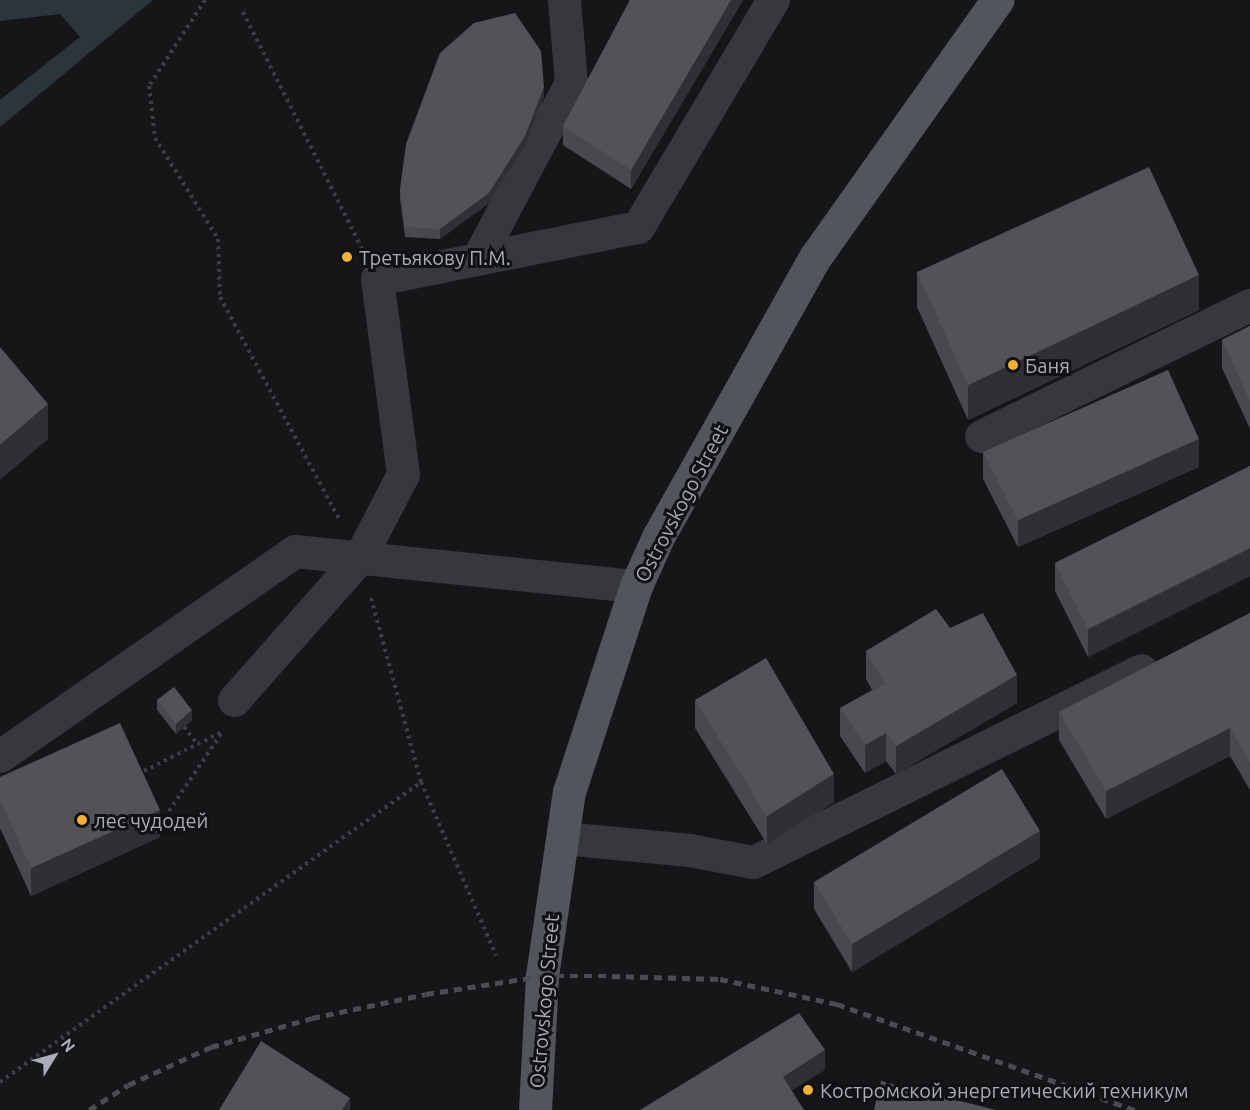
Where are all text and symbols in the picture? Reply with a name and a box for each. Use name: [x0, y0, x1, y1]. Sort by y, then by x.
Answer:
place label: Третьякову П.М.: [359, 245, 511, 269]
marker: Третьякову П.М.: [340, 250, 354, 264]
place label: Баня: [1025, 353, 1070, 377]
marker: Баня: [1006, 358, 1020, 372]
street label: Ostrovskogo Street: [629, 420, 733, 586]
place label: лес чудодей: [94, 808, 208, 832]
marker: лес чудодей: [75, 813, 89, 827]
street label: Ostrovskogo Street: [524, 913, 564, 1089]
north arrow: [24, 1026, 84, 1086]
text: N: [58, 1035, 79, 1055]
place label: Костромской энергетический техникум: [820, 1078, 1189, 1102]
marker: Костромской энергетический техникум: [801, 1083, 815, 1097]

